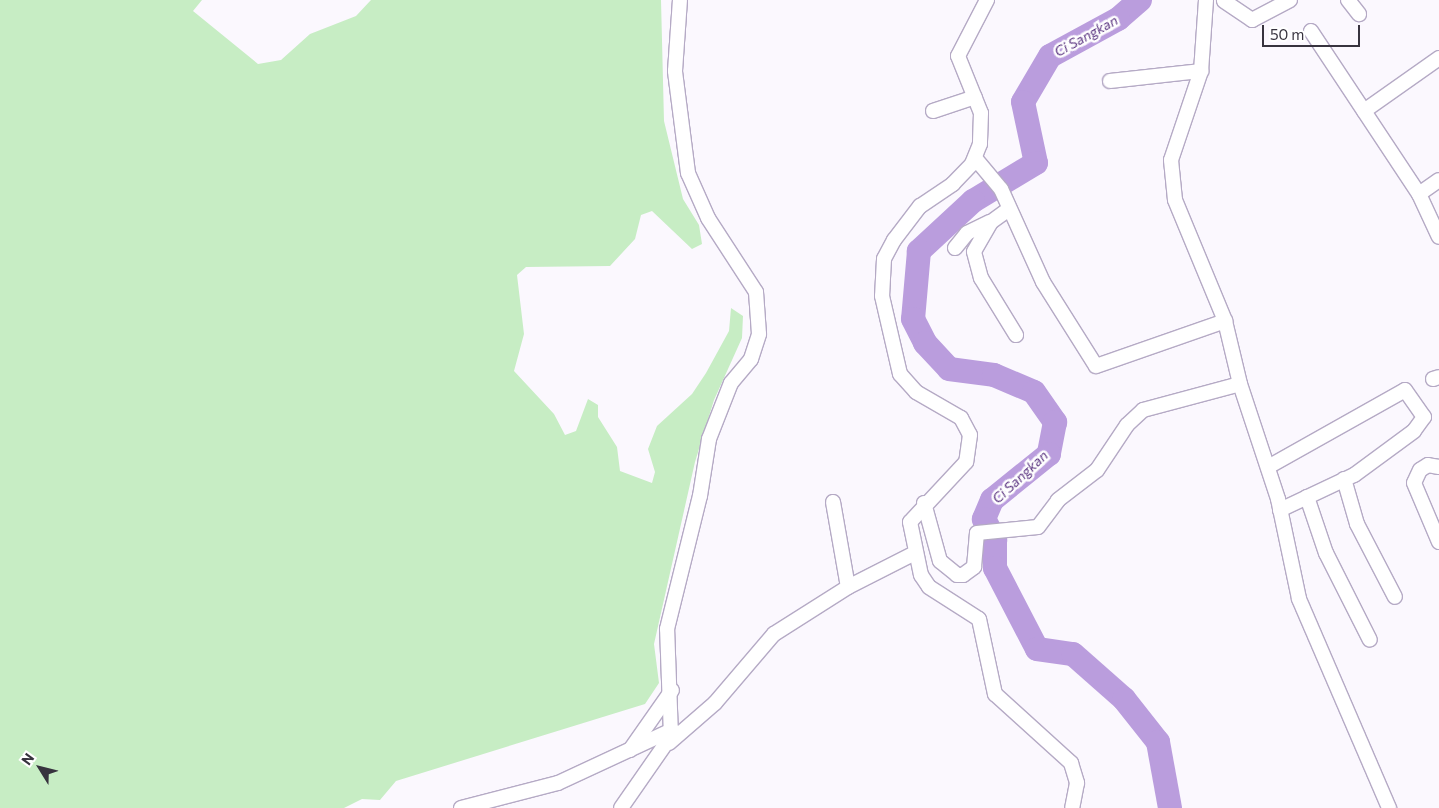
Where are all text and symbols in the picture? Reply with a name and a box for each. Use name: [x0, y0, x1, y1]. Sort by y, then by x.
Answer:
water label: Ci Sangkan: [1051, 12, 1121, 60]
scale bar: [1264, 15, 1362, 47]
text: 50 m: [1270, 25, 1304, 43]
water label: Ci Sangkan: [989, 447, 1051, 507]
north arrow: [15, 743, 65, 793]
text: N: [17, 750, 37, 768]

